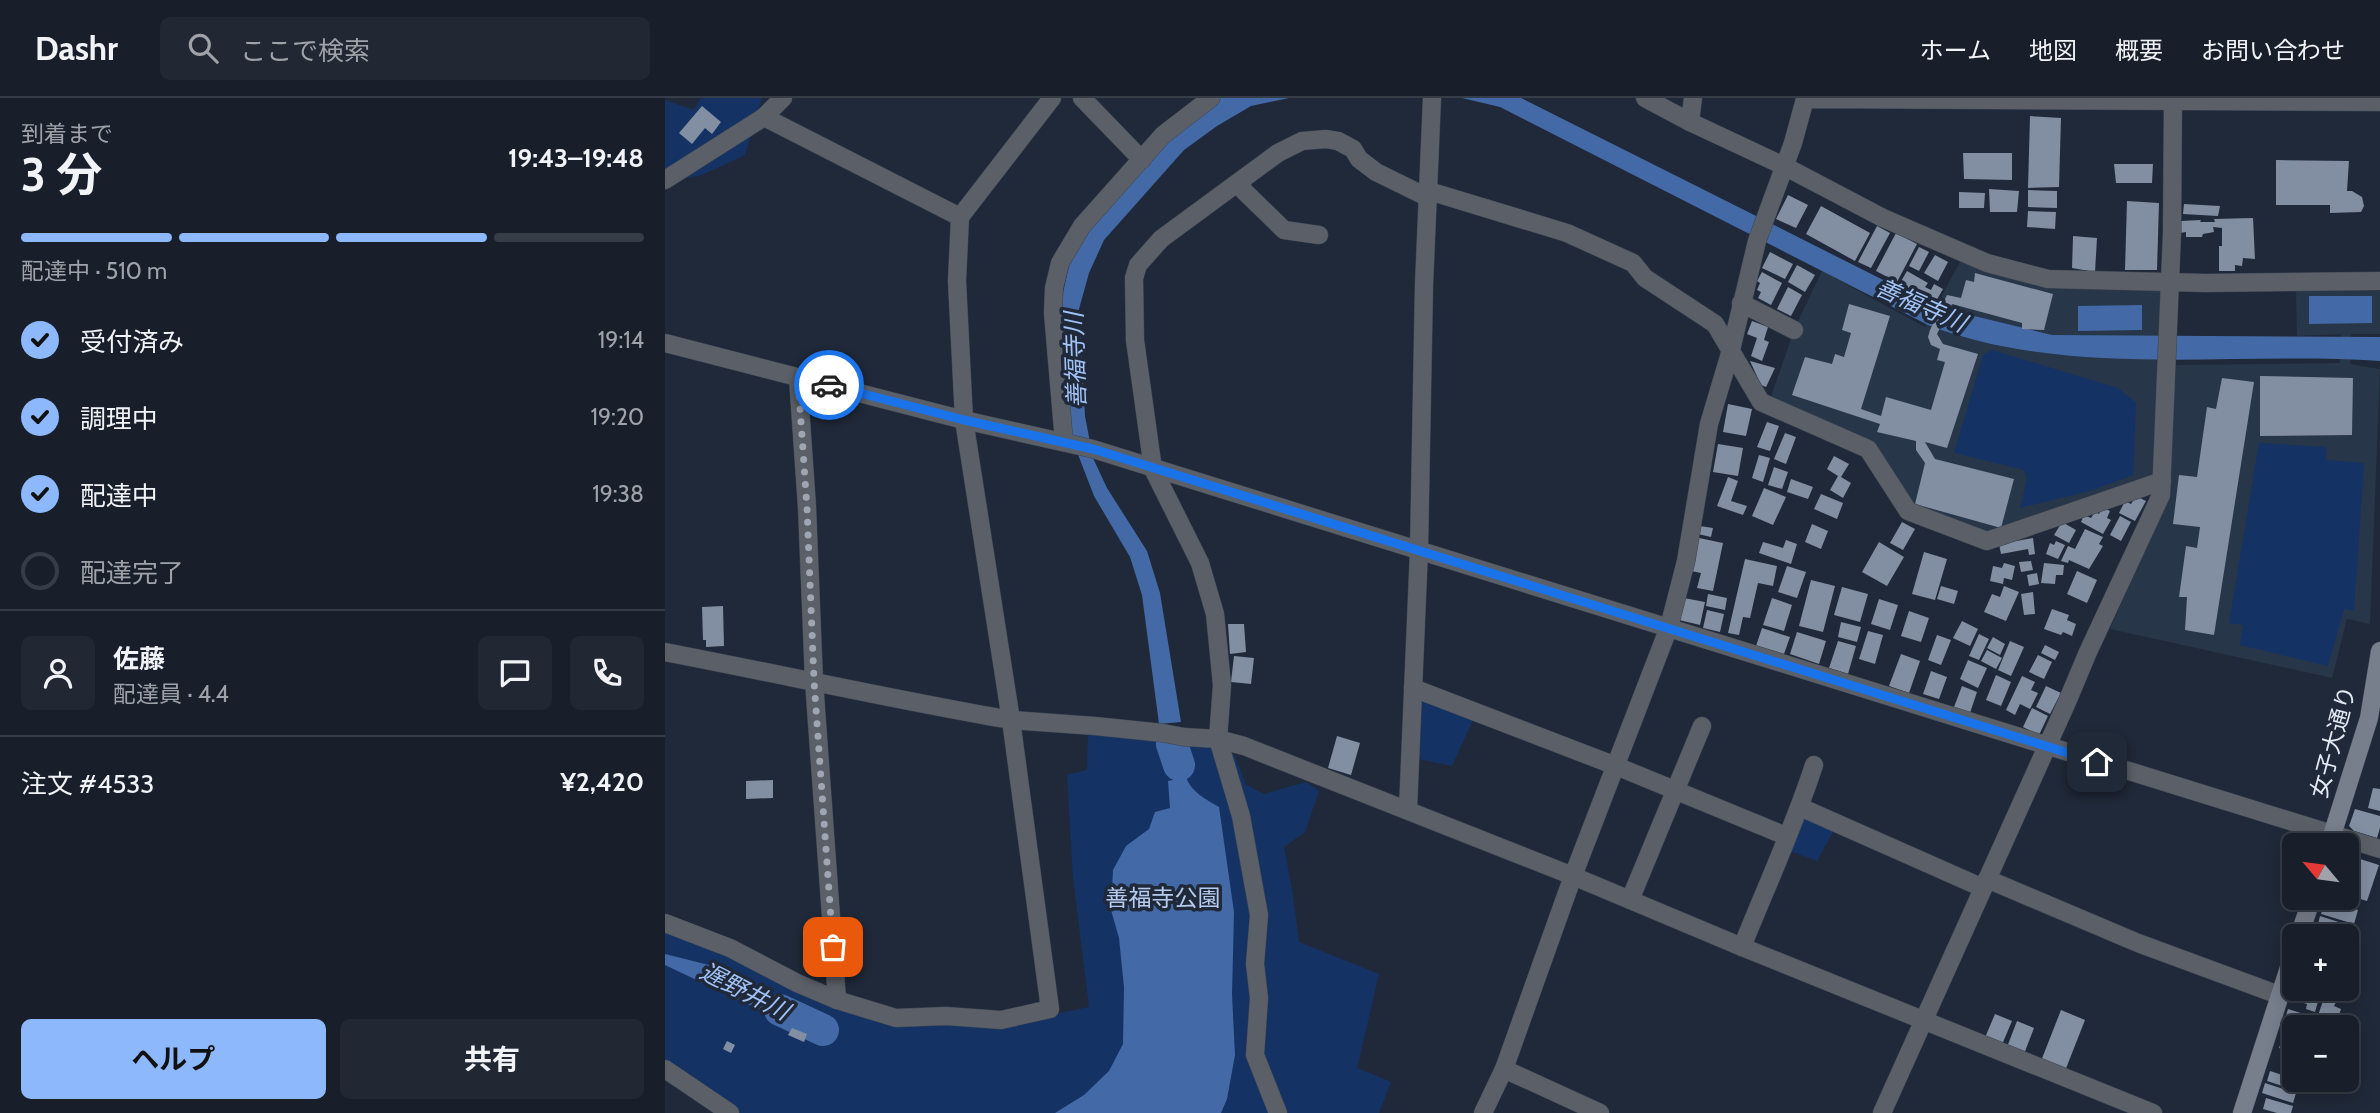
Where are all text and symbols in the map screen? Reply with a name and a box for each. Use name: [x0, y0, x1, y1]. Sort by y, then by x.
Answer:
search box: [160, 17, 650, 80]
text: Dashr: [35, 28, 118, 68]
icon: search: [184, 29, 222, 67]
text: ここで検索: [240, 35, 370, 67]
text: ホーム: [1920, 36, 1991, 65]
text: 地図: [2029, 36, 2077, 65]
text: 概要: [2115, 36, 2163, 65]
text: お問い合わせ: [2201, 36, 2345, 65]
text: 到着まで: [21, 120, 113, 148]
text: 19:43–19:48: [508, 142, 644, 174]
text: 3 分: [21, 147, 102, 203]
text: 配達中 · 510 m: [21, 257, 167, 285]
water label: 善福寺川: [1871, 272, 1973, 339]
water label: 善福寺川: [1059, 309, 1091, 408]
icon: check: [21, 321, 59, 359]
text: 受付済み: [80, 326, 184, 358]
text: 19:14: [598, 326, 644, 354]
courier: [794, 350, 864, 420]
icon: car: [810, 366, 848, 404]
icon: check: [21, 398, 59, 436]
text: 調理中: [80, 403, 158, 435]
text: 19:20: [591, 403, 644, 431]
icon: check: [21, 475, 59, 513]
text: 配達中: [80, 480, 158, 512]
text: 19:38: [592, 480, 644, 508]
text: 配達完了: [80, 557, 184, 589]
button: person: [21, 636, 95, 710]
button: chat: [478, 636, 552, 710]
button: phone: [570, 636, 644, 710]
text: 佐藤: [113, 643, 165, 675]
text: 配達員 · 4.4: [113, 680, 229, 708]
street label: 女子大通り: [2305, 683, 2361, 801]
pin: [2067, 732, 2127, 792]
icon: home: [2078, 743, 2116, 781]
text: ¥2,420: [560, 766, 644, 798]
text: 注文 #4533: [21, 768, 154, 800]
north arrow: [2282, 833, 2359, 910]
map controls: [2282, 833, 2359, 1092]
park label: 善福寺公園: [1106, 884, 1221, 912]
pin: [803, 917, 863, 977]
button: +: [2282, 924, 2359, 1001]
icon: bag: [814, 928, 852, 966]
water label: 遅野井川: [696, 956, 797, 1027]
button: −: [2282, 1015, 2359, 1092]
button: ヘルプ: [21, 1019, 326, 1099]
button: 共有: [340, 1019, 644, 1099]

